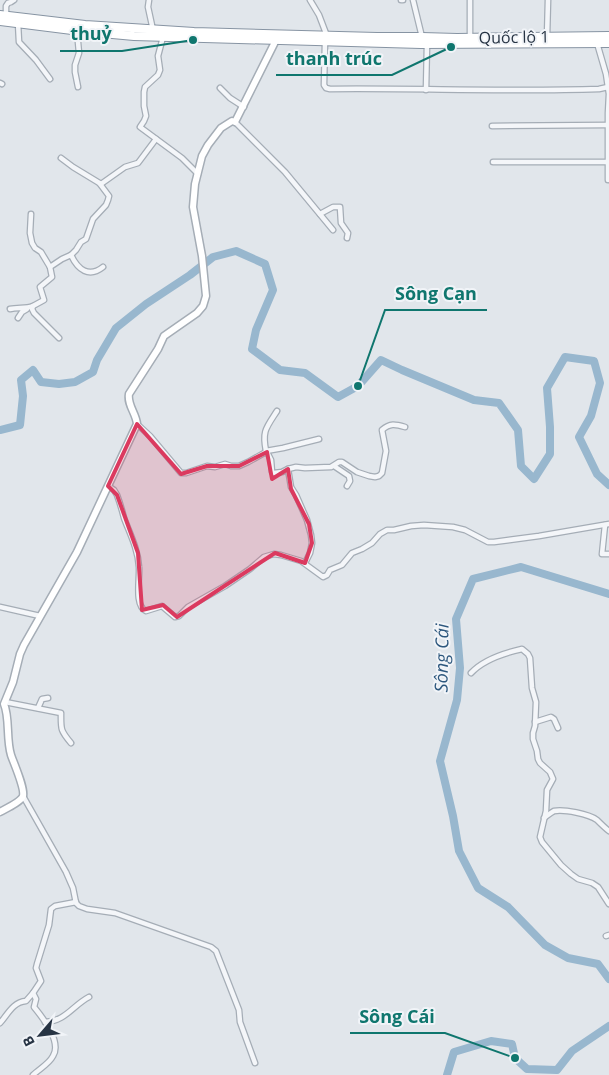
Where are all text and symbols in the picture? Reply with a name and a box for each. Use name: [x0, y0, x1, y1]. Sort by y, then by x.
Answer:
callout: thuỷ: [60, 18, 122, 51]
text: thuỷ: [70, 21, 113, 45]
street label: Quốc lộ 1: [478, 25, 550, 49]
callout: thanh trúc: [276, 42, 392, 75]
text: thanh trúc: [286, 46, 382, 70]
callout: Sông Cạn: [385, 277, 487, 310]
text: Sông Cạn: [395, 281, 477, 305]
water label: Sông Cái: [428, 623, 454, 693]
callout: Sông Cái: [350, 1000, 445, 1033]
text: Sông Cái: [359, 1004, 435, 1028]
north arrow: [15, 1010, 65, 1060]
text: B: [17, 1033, 39, 1050]

